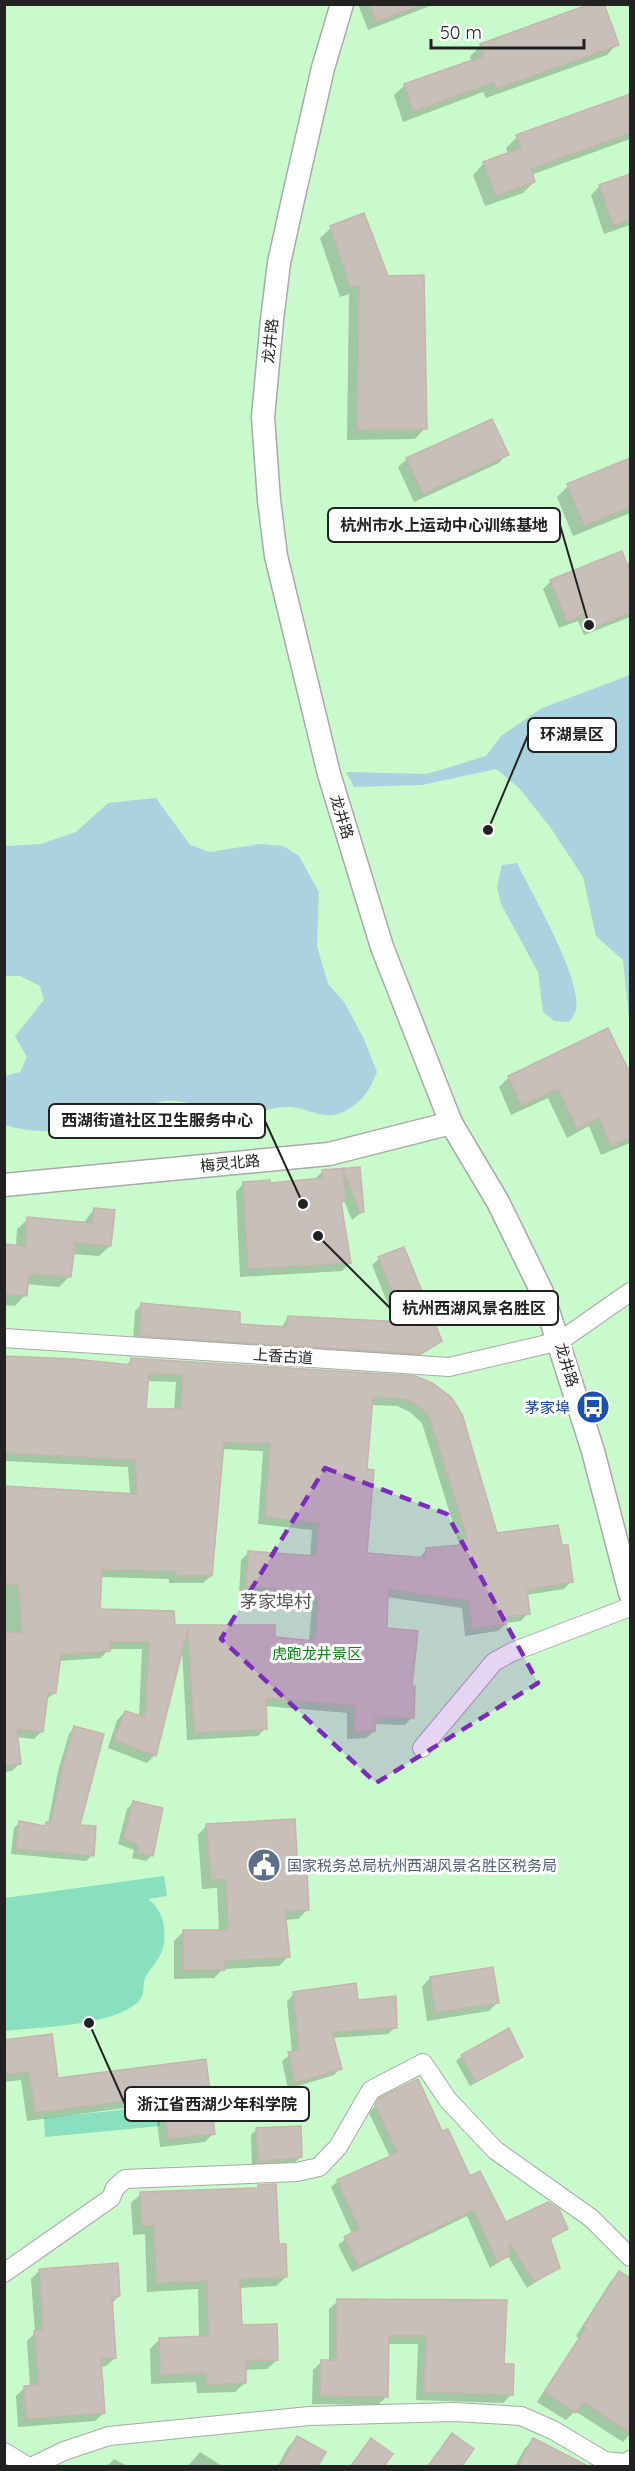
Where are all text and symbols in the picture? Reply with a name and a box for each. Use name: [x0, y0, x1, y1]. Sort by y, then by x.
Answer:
scale bar: [431, 12, 584, 50]
text: 50 m: [440, 21, 482, 44]
street label: 龙井路: [258, 318, 282, 364]
callout: 杭州市水上运动中心训练基地: [328, 508, 560, 542]
text: 杭州市水上运动中心训练基地: [340, 515, 548, 535]
callout: 环湖景区: [528, 718, 616, 752]
text: 环湖景区: [540, 724, 604, 744]
street label: 龙井路: [326, 793, 358, 841]
callout: 西湖街道社区卫生服务中心: [49, 1104, 265, 1138]
text: 西湖街道社区卫生服务中心: [61, 1110, 253, 1130]
street label: 梅灵北路: [199, 1150, 261, 1176]
callout: 杭州西湖风景名胜区: [390, 1291, 558, 1325]
text: 杭州西湖风景名胜区: [402, 1298, 546, 1318]
street label: 龙井路: [551, 1341, 583, 1389]
street label: 上香古道: [252, 1344, 314, 1368]
bus stop icon: 茅家埠: [575, 1389, 611, 1425]
place label: 茅家埠: [525, 1398, 570, 1417]
district label: 茅家埠村: [240, 1590, 312, 1613]
park label: 虎跑龙井景区: [272, 1644, 362, 1663]
public building icon: 国家税务总局杭州西湖风景名胜区税务局: [246, 1847, 282, 1883]
place label: 国家税务总局杭州西湖风景名胜区税务局: [287, 1856, 557, 1875]
callout: 浙江省西湖少年科学院: [125, 2087, 309, 2121]
text: 浙江省西湖少年科学院: [137, 2094, 297, 2114]

